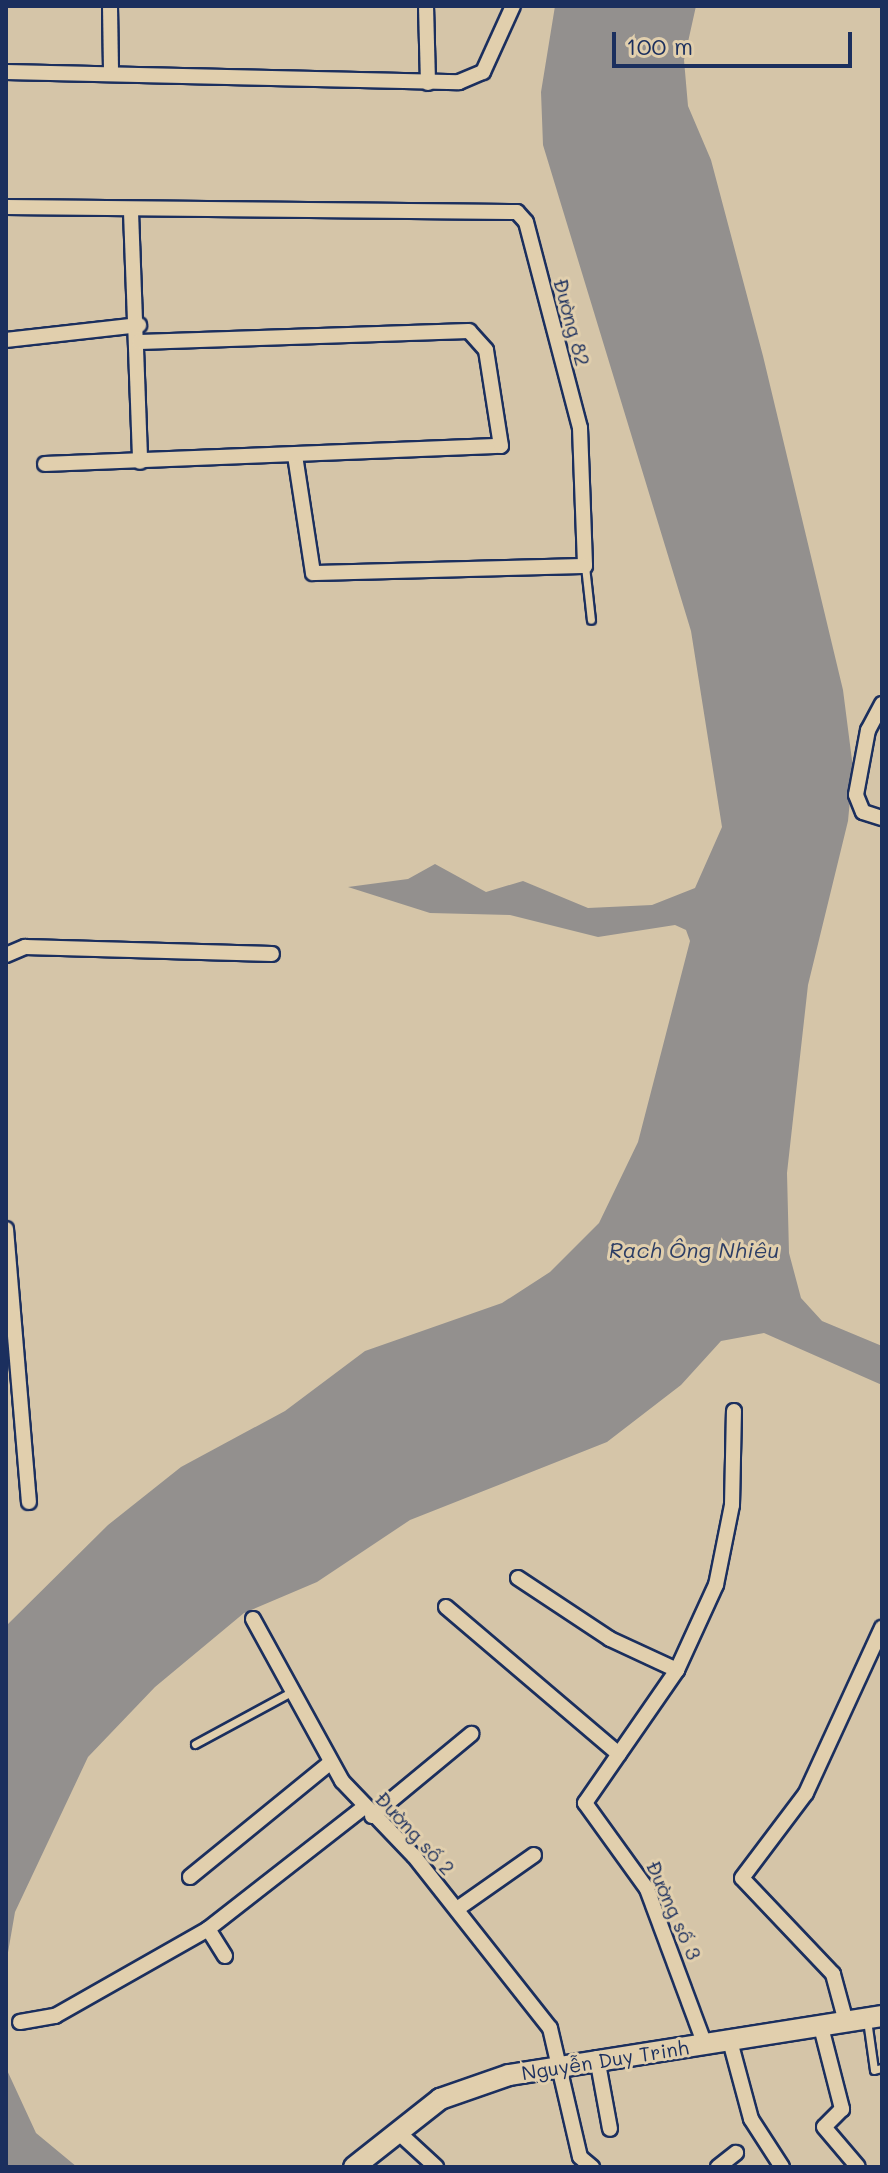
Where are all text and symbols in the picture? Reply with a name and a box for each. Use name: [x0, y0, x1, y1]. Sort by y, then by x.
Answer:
scale bar: [616, 16, 856, 66]
text: 100 m: [626, 30, 693, 61]
street label: Đường 82: [549, 276, 595, 368]
water label: Rạch Ông Nhiêu: [609, 1237, 779, 1263]
street label: Đường số 2: [370, 1786, 460, 1880]
street label: Đường số 3: [641, 1857, 707, 1963]
street label: Nguyễn Duy Trinh: [520, 2035, 690, 2085]

